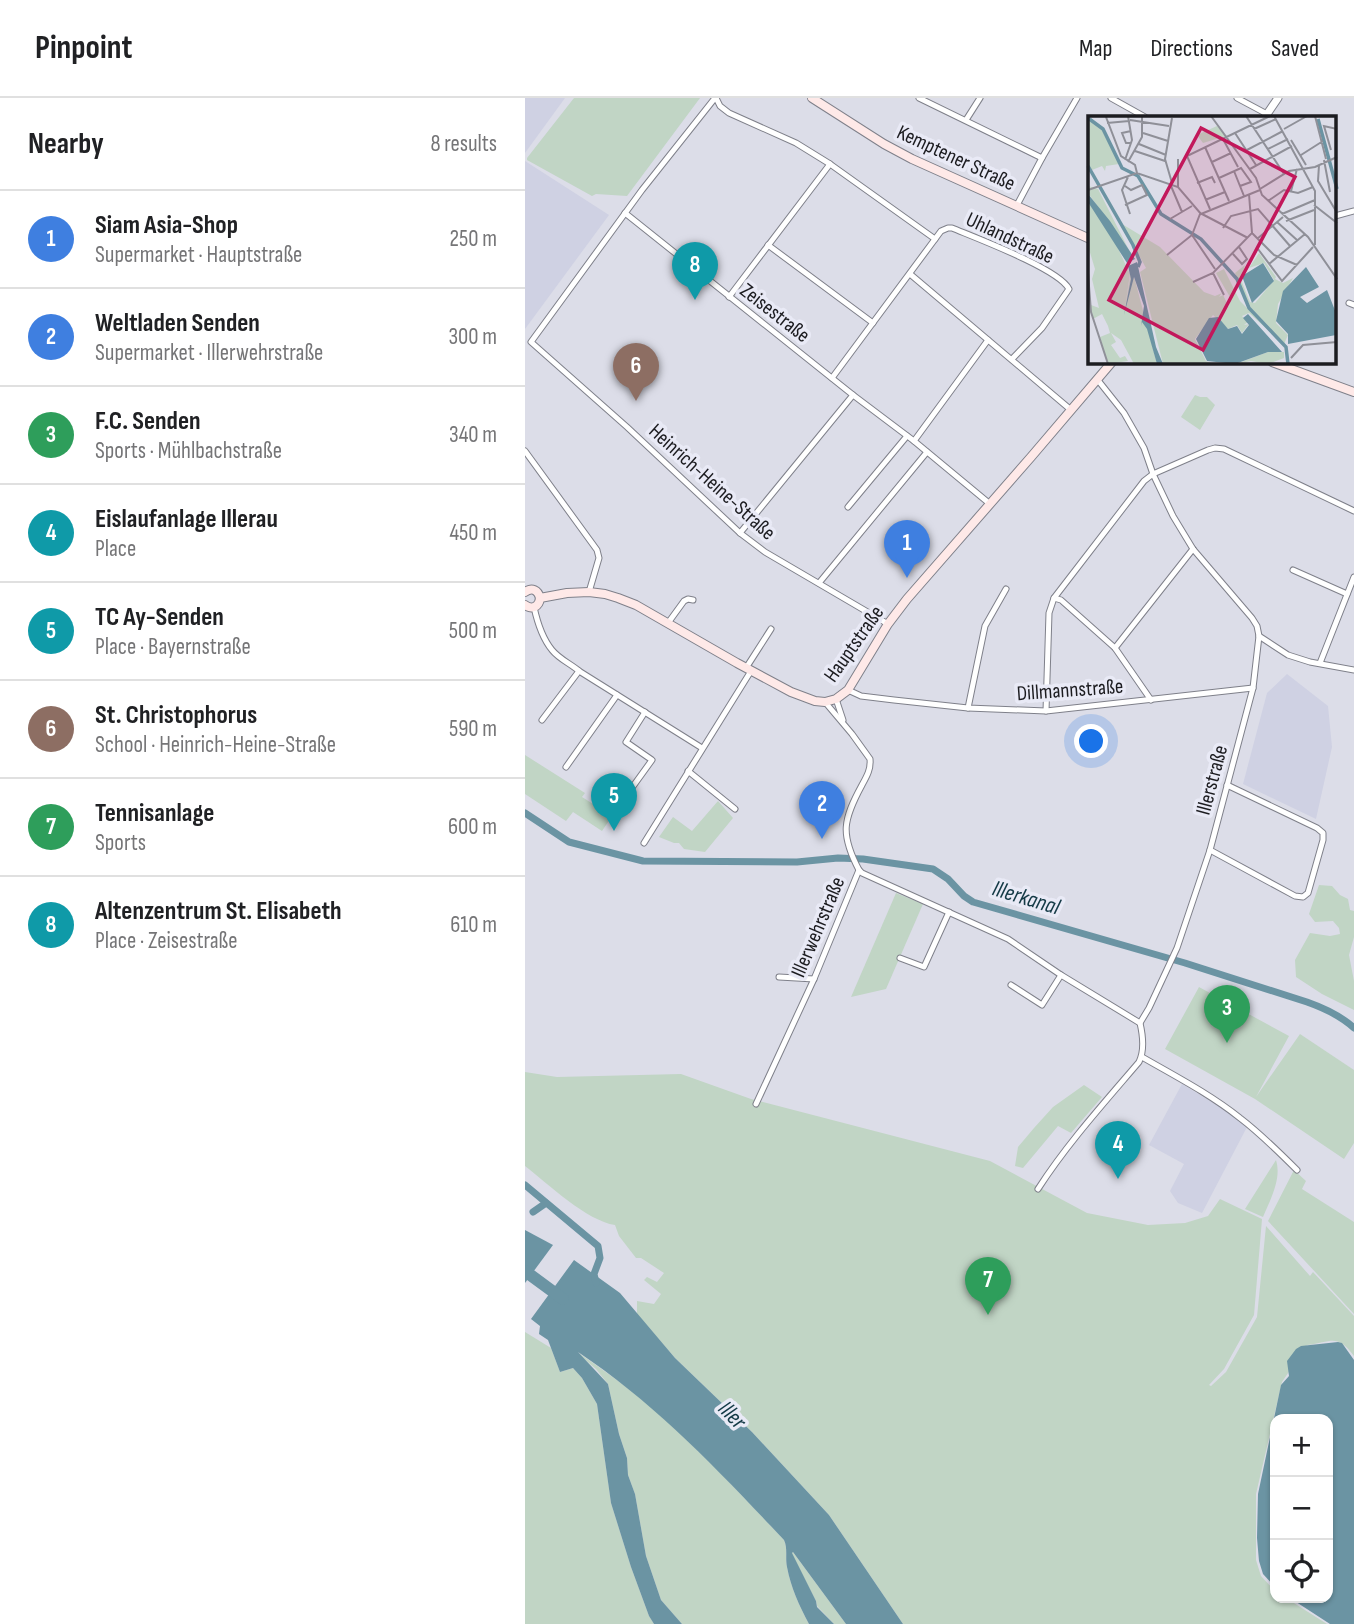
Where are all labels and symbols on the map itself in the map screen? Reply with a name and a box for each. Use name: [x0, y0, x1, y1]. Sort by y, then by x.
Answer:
inset map: [1088, 116, 1336, 364]
street label: Kemptener Straße: [893, 120, 1019, 196]
street label: Uhlandstraße: [962, 207, 1058, 269]
pin: 8: [672, 242, 718, 300]
street label: Zeisestraße: [735, 278, 815, 348]
pin: 6: [613, 343, 659, 401]
street label: Heinrich-Heine-Straße: [644, 419, 780, 545]
pin: 1: [884, 520, 930, 578]
street label: Hauptstraße: [819, 601, 889, 687]
street label: Dillmannstraße: [1016, 674, 1124, 706]
your location: [1074, 724, 1108, 758]
street label: Illerstraße: [1191, 742, 1233, 818]
pin: 5: [591, 773, 637, 831]
pin: 2: [799, 781, 845, 839]
street label: Illerwehrstraße: [786, 873, 850, 981]
water label: Illerkanal: [989, 875, 1064, 922]
pin: 3: [1204, 985, 1250, 1043]
pin: 4: [1095, 1121, 1141, 1179]
pin: 7: [965, 1257, 1011, 1315]
water label: Iller: [712, 1395, 753, 1436]

